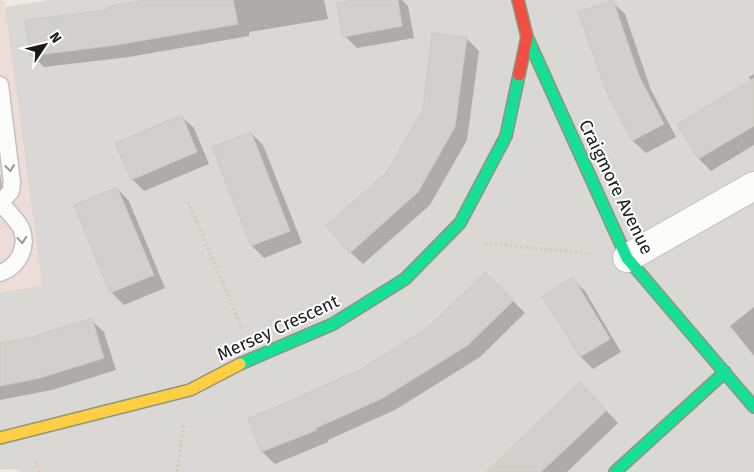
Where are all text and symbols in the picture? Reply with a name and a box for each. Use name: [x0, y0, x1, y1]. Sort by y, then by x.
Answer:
north arrow: [20, 20, 70, 70]
text: N: [46, 29, 65, 47]
street label: Craigmore Avenue: [574, 116, 658, 258]
one-way arrow: [4, 165, 15, 173]
one-way arrow: [16, 236, 27, 244]
street label: Mersey Crescent: [214, 290, 343, 366]

